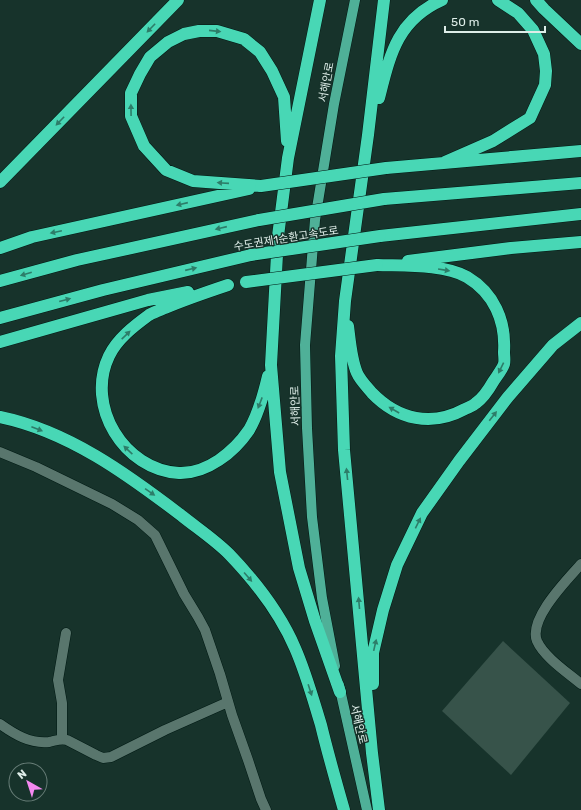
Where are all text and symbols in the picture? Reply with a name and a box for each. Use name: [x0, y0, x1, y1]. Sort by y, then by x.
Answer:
scale bar: [445, 8, 545, 34]
text: 50 m: [451, 15, 479, 29]
one-way arrow: [146, 23, 156, 33]
one-way arrow: [209, 28, 221, 35]
street label: 서해안로: [316, 61, 337, 103]
one-way arrow: [128, 103, 134, 116]
one-way arrow: [55, 116, 65, 126]
one-way arrow: [217, 180, 229, 186]
one-way arrow: [176, 201, 188, 207]
street label: 수도권제1순환고속도로: [233, 224, 339, 253]
one-way arrow: [214, 226, 227, 232]
one-way arrow: [49, 230, 62, 236]
one-way arrow: [185, 266, 197, 272]
one-way arrow: [438, 267, 450, 273]
one-way arrow: [20, 271, 32, 277]
one-way arrow: [59, 297, 71, 303]
one-way arrow: [121, 330, 131, 340]
one-way arrow: [498, 363, 504, 374]
street label: 서해안로: [288, 386, 303, 426]
one-way arrow: [257, 397, 263, 409]
one-way arrow: [388, 407, 400, 414]
one-way arrow: [488, 411, 497, 422]
one-way arrow: [32, 426, 44, 432]
one-way arrow: [123, 445, 133, 454]
one-way arrow: [344, 467, 350, 480]
one-way arrow: [144, 488, 155, 496]
one-way arrow: [415, 517, 421, 528]
one-way arrow: [244, 571, 253, 582]
one-way arrow: [355, 597, 362, 609]
one-way arrow: [373, 638, 379, 651]
one-way arrow: [307, 684, 313, 696]
street label: 서해안로: [348, 703, 369, 745]
north arrow: [8, 762, 48, 802]
text: N: [15, 767, 29, 782]

